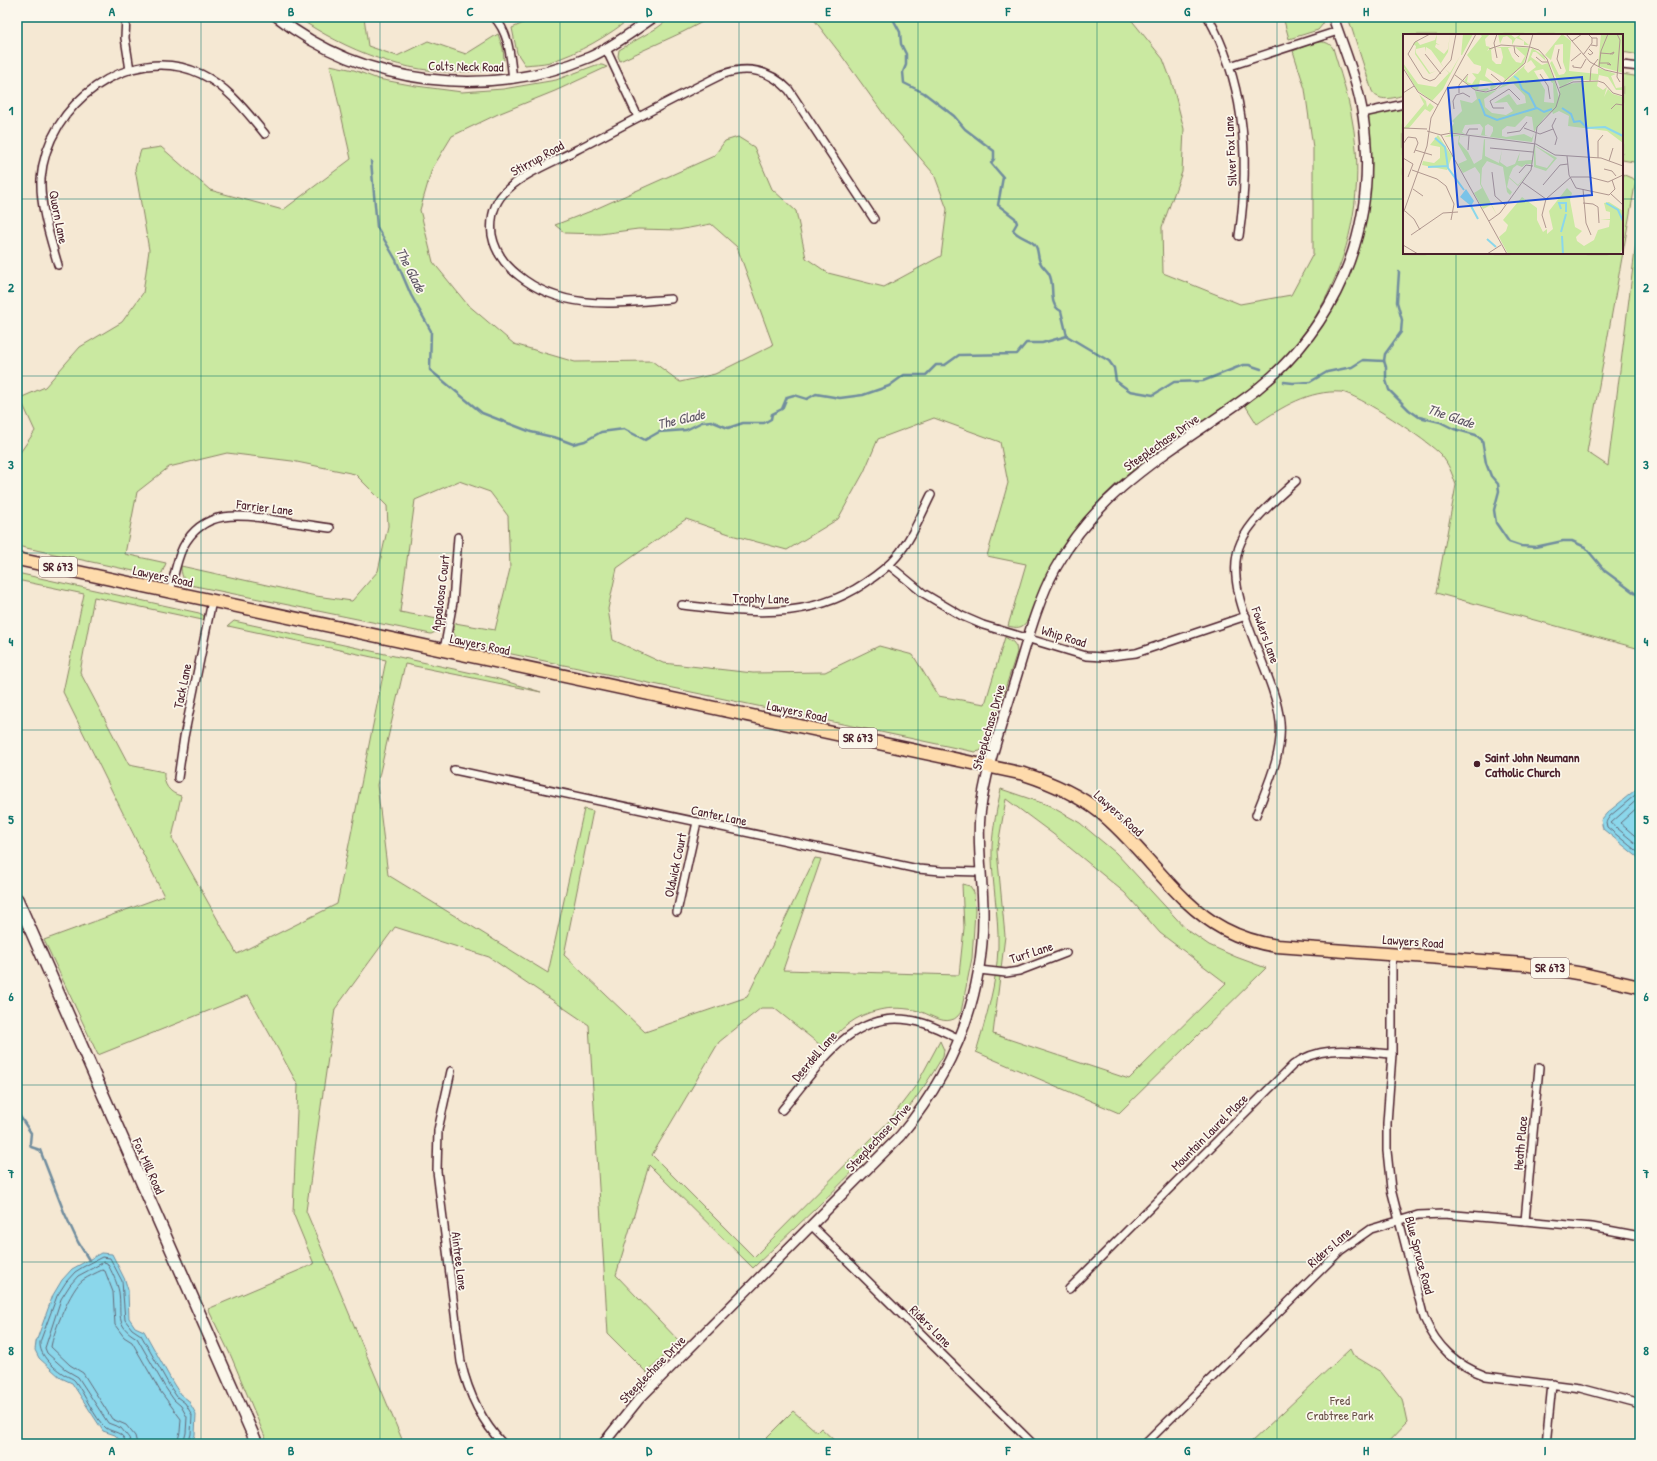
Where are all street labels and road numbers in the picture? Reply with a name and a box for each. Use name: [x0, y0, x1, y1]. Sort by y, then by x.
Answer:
street label: Colts Neck Road: [428, 56, 504, 76]
street label: Silver Fox Lane: [1219, 115, 1241, 187]
street label: Stirrup Road: [507, 136, 567, 180]
street label: Quorn Lane: [45, 189, 73, 245]
street label: Steeplechase Drive: [1120, 409, 1202, 475]
street label: Farrier Lane: [235, 494, 294, 519]
street label: Appaloosa Court: [426, 553, 454, 632]
road number: SR 673: [39, 557, 77, 577]
street label: Lawyers Road: [131, 561, 195, 591]
street label: Trophy Lane: [732, 589, 790, 607]
street label: Fowlers Lane: [1247, 603, 1285, 666]
street label: Whip Road: [1039, 621, 1089, 651]
street label: Lawyers Road: [448, 629, 512, 659]
street label: Tack Lane: [168, 662, 196, 710]
street label: Steeplechase Drive: [967, 682, 1009, 772]
street label: Lawyers Road: [765, 696, 829, 726]
road number: SR 673: [839, 728, 877, 748]
street label: Lawyers Road: [1090, 786, 1148, 840]
street label: Canter Lane: [689, 800, 749, 830]
street label: Oldwick Court: [659, 831, 691, 899]
street label: Lawyers Road: [1382, 930, 1444, 952]
street label: Turf Lane: [1007, 936, 1055, 968]
road number: SR 673: [1531, 958, 1569, 978]
street label: Deerdell Lane: [787, 1027, 841, 1085]
street label: Mountain Laurel Place: [1167, 1090, 1251, 1174]
street label: Steeplechase Drive: [841, 1099, 915, 1175]
street label: Heath Place: [1509, 1115, 1531, 1171]
street label: Fox Mill Road: [128, 1134, 169, 1197]
street label: Blue Spruce Road: [1401, 1214, 1439, 1296]
street label: Riders Lane: [1303, 1223, 1355, 1271]
street label: Aintree Lane: [447, 1231, 473, 1291]
street label: Riders Lane: [906, 1301, 956, 1351]
street label: Steeplechase Drive: [615, 1331, 689, 1407]

